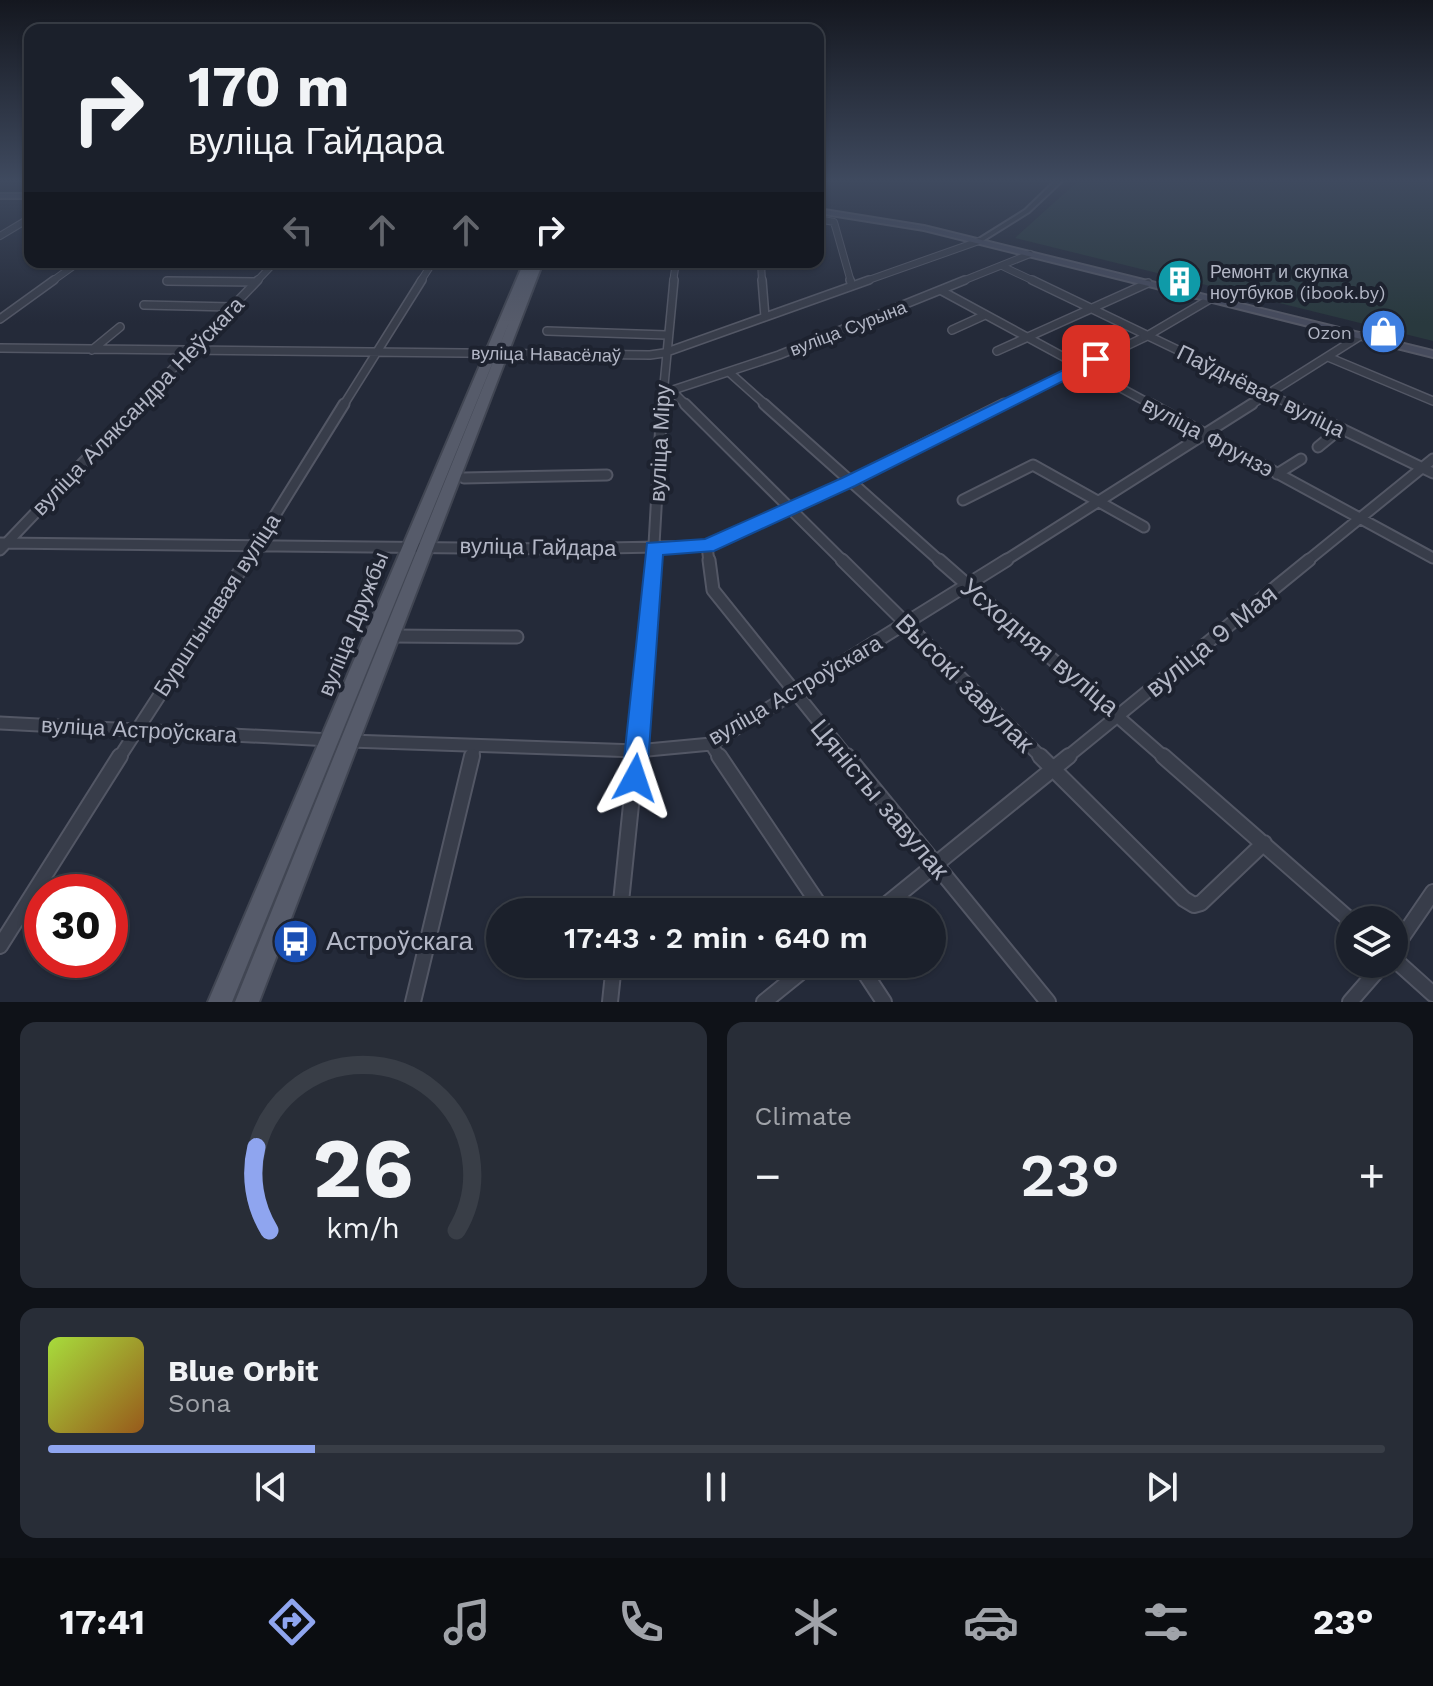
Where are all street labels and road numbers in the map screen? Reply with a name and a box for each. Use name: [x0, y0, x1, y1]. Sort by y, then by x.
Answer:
street label: вуліца Аляксандра Неўскага: [27, 291, 249, 520]
street label: вуліца Сурына: [787, 296, 910, 360]
street label: Паўднёвая вуліца: [1173, 340, 1350, 443]
street label: вуліца Навасёлаў: [471, 342, 621, 366]
street label: вуліца Міру: [644, 383, 676, 503]
street label: вуліца Фрунзэ: [1138, 392, 1278, 482]
street label: Бурштынавая вуліца: [149, 509, 286, 701]
street label: вуліца Гайдара: [460, 533, 617, 561]
street label: вуліца Дружбы: [313, 548, 393, 700]
street label: Усходняя вуліца: [955, 572, 1125, 722]
street label: вуліца 9 Мая: [1139, 579, 1283, 703]
street label: Высокі завулак: [890, 608, 1041, 759]
street label: вуліца Астроўскага: [704, 630, 887, 750]
street label: вуліца Астроўскага: [40, 712, 238, 748]
street label: Цяністы завулак: [805, 713, 956, 885]

